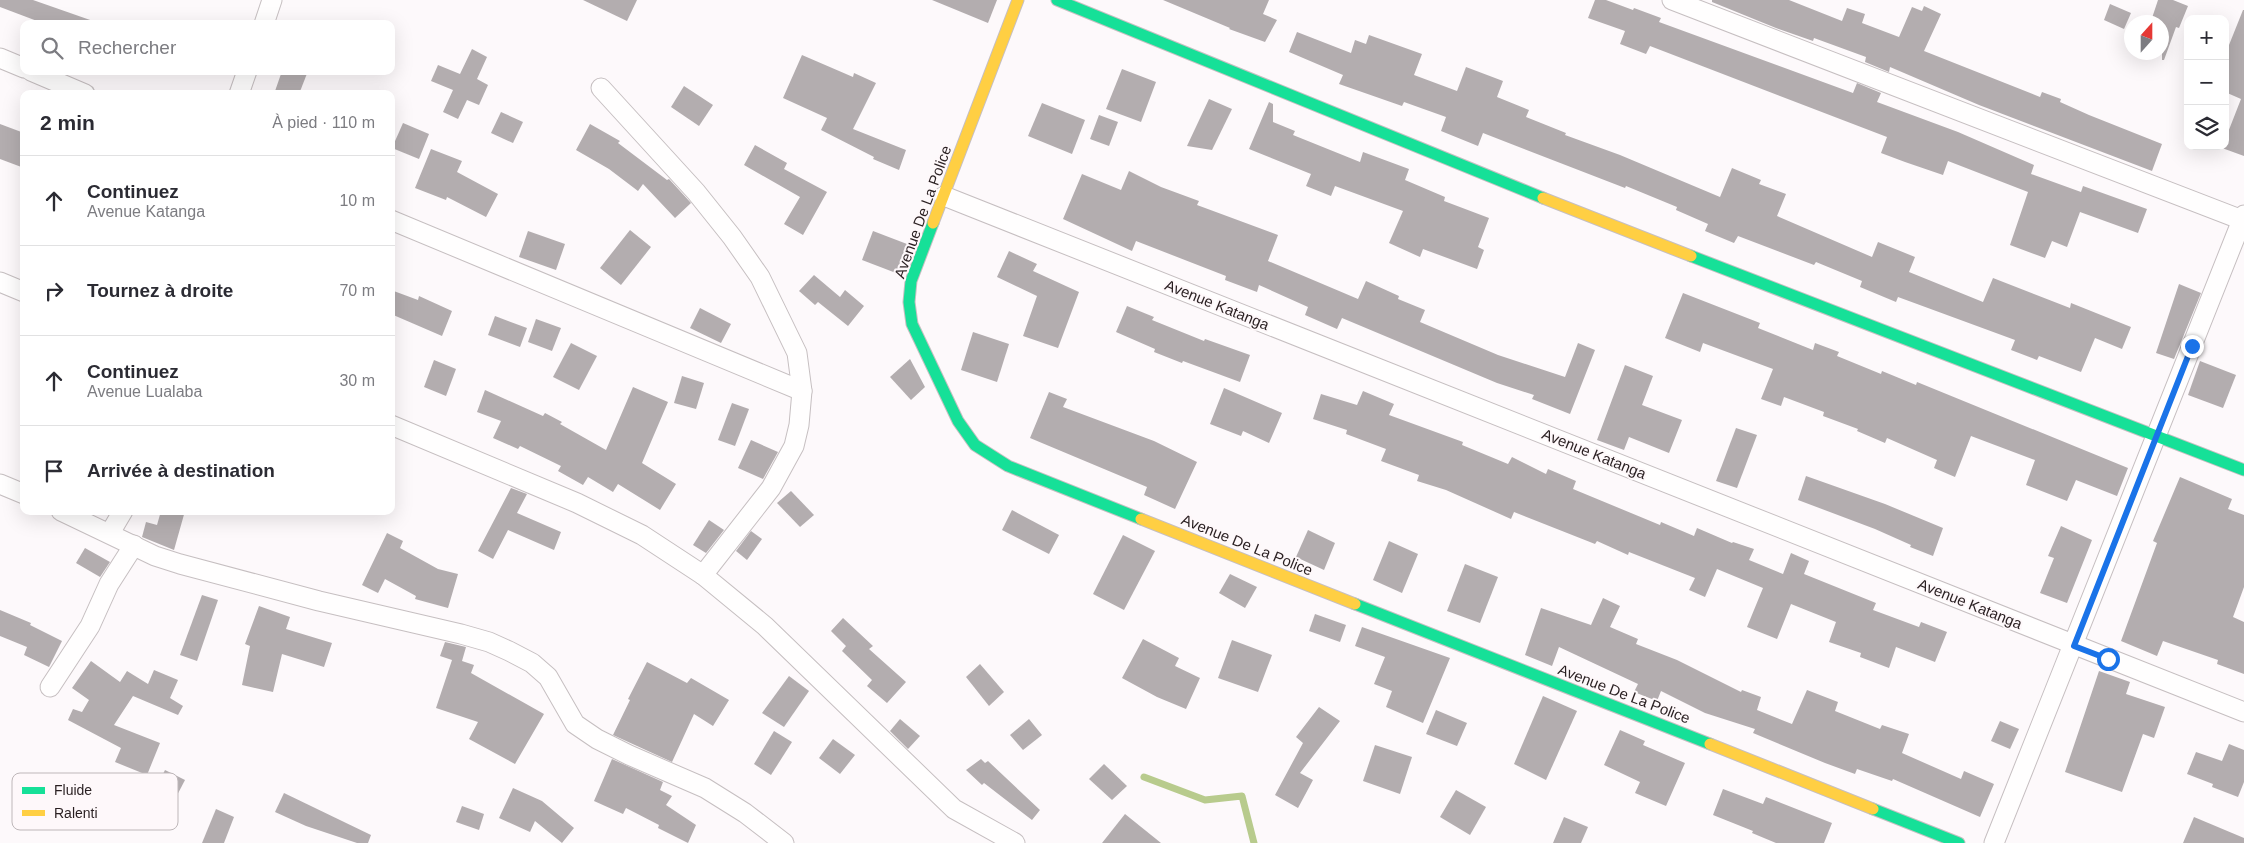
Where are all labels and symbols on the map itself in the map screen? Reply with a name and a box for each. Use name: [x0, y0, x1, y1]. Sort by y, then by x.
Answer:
north arrow: [2124, 15, 2169, 60]
street label: Avenue De La Police: [891, 143, 954, 280]
street label: Avenue Katanga: [1163, 276, 1272, 333]
route end: [2181, 335, 2204, 358]
street label: Avenue Katanga: [1540, 425, 1649, 482]
street label: Avenue De La Police: [1179, 510, 1315, 579]
street label: Avenue Katanga: [1916, 575, 2025, 632]
route start: [2097, 648, 2120, 671]
street label: Avenue De La Police: [1556, 661, 1692, 727]
legend: [12, 773, 178, 830]
text: Fluide: [54, 782, 92, 798]
text: Ralenti: [54, 805, 98, 821]

